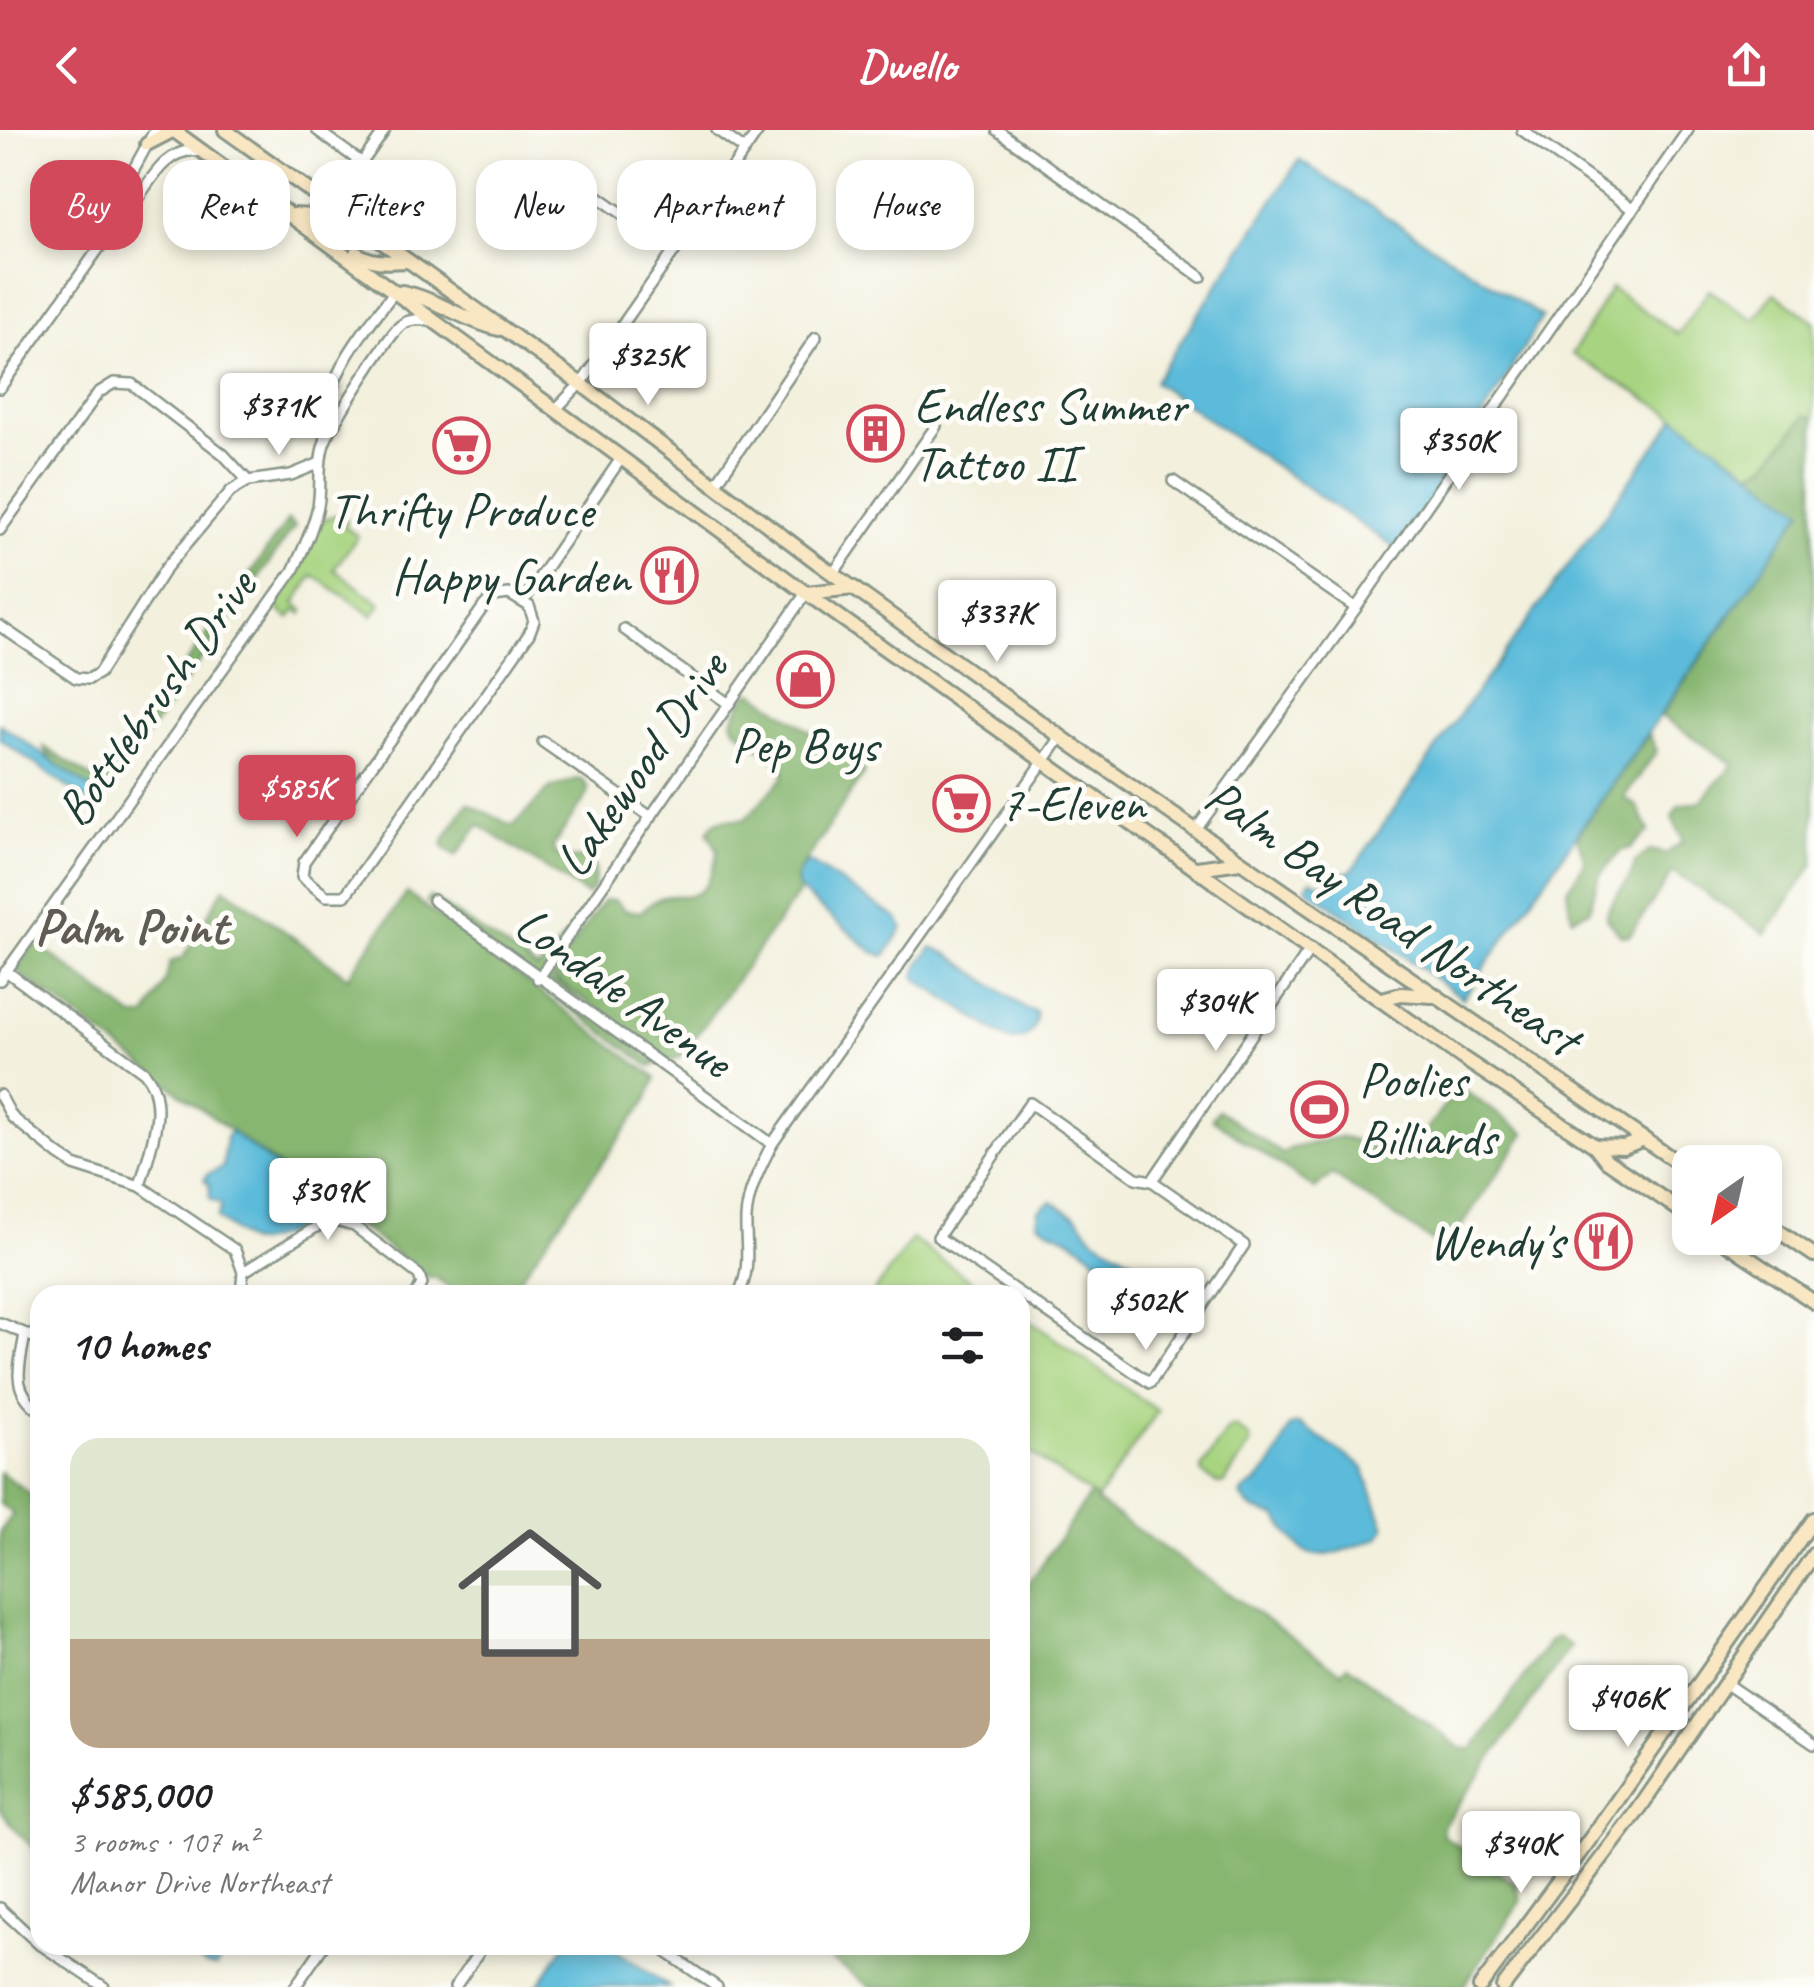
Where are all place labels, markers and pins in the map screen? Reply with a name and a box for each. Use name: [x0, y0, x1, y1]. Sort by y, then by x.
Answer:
pin: $325K: [578, 323, 718, 408]
pin: $371K: [209, 373, 349, 458]
place label: Endless Summer Tattoo II: [914, 374, 1190, 495]
building icon: Endless Summer Tattoo II: [845, 404, 905, 464]
pin: $350K: [1389, 408, 1529, 493]
supermarket icon: Thrifty Produce: [431, 415, 491, 475]
place label: Thrifty Produce: [329, 479, 597, 542]
place label: Happy Garden: [392, 545, 632, 608]
restaurant icon: Happy Garden: [639, 546, 699, 606]
pin: $337K: [927, 580, 1067, 665]
shop icon: Pep Boys: [775, 650, 835, 710]
place label: Pep Boys: [732, 714, 882, 777]
pin: $585K: [227, 755, 367, 840]
place label: 7-Eleven: [1000, 772, 1148, 835]
supermarket icon: 7-Eleven: [931, 773, 991, 833]
pin: $304K: [1146, 969, 1286, 1054]
place label: Poolies Billiards: [1359, 1049, 1500, 1170]
sports icon: Poolies Billiards: [1290, 1079, 1350, 1139]
pin: $309K: [258, 1158, 398, 1243]
place label: Wendy's: [1429, 1210, 1569, 1273]
restaurant icon: Wendy's: [1573, 1211, 1633, 1271]
pin: $502K: [1076, 1268, 1216, 1353]
pin: $406K: [1558, 1665, 1698, 1750]
pin: $340K: [1451, 1811, 1591, 1896]

